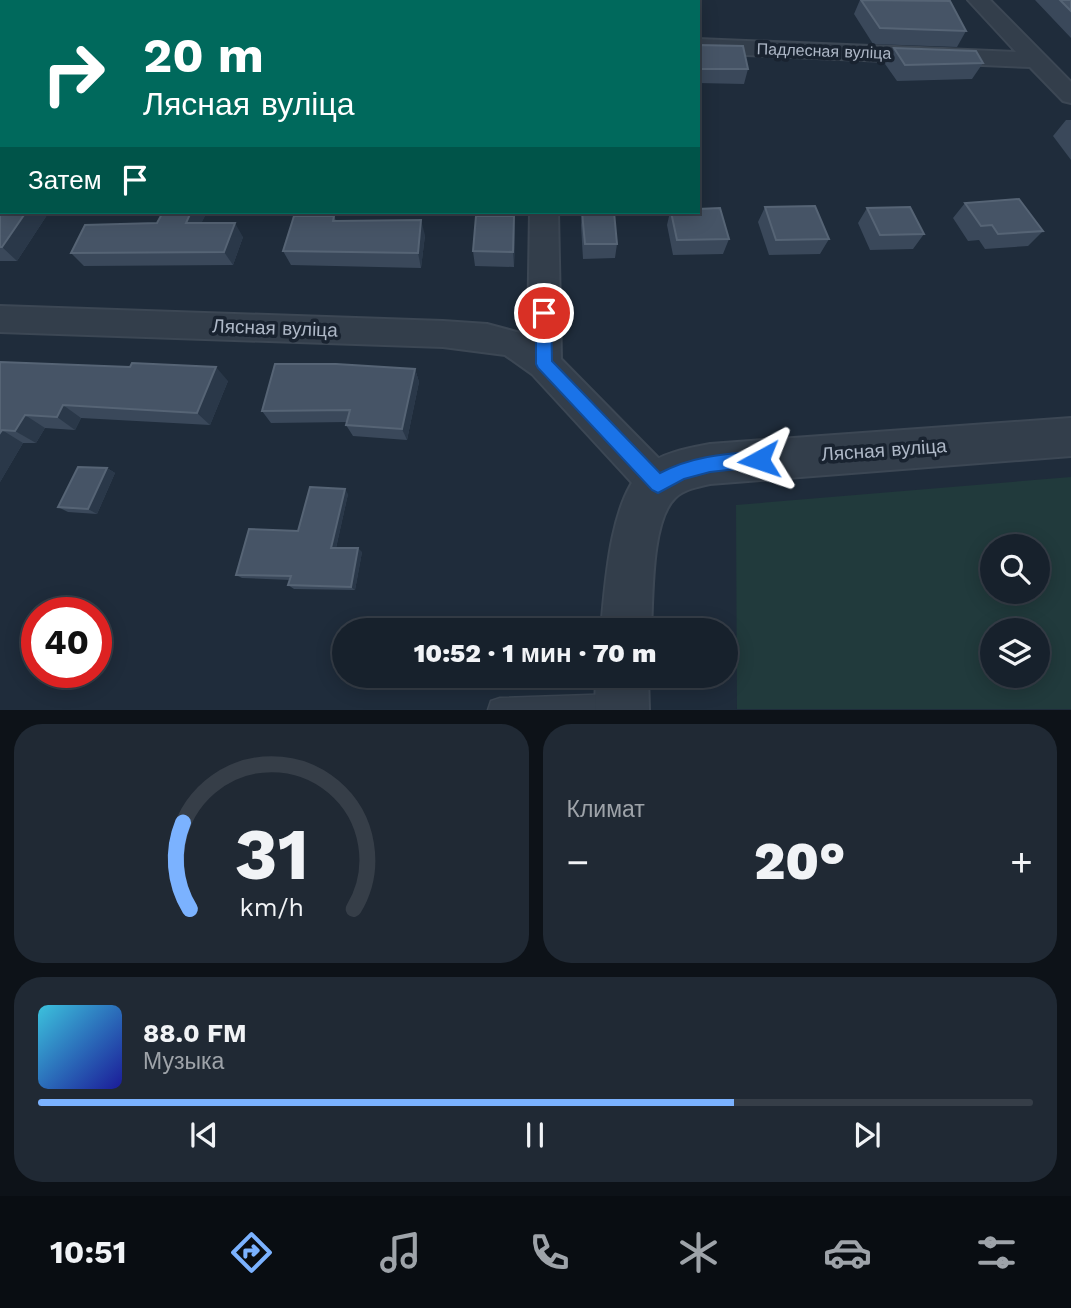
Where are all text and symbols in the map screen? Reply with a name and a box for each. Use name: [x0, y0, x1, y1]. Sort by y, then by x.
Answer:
text: 20 m: [143, 26, 264, 84]
icon: right: [28, 28, 119, 119]
street label: Падлесная вуліца: [756, 39, 892, 63]
text: Лясная вуліца: [143, 85, 355, 123]
icon: arrive: [116, 161, 154, 199]
text: Затем: [28, 165, 102, 195]
pin: [514, 283, 574, 343]
icon: arrive: [525, 294, 563, 332]
street label: Лясная вуліца: [212, 314, 339, 342]
position arrow: [722, 423, 796, 497]
street label: Лясная вуліца: [821, 434, 948, 466]
map controls: [980, 534, 1050, 688]
button: search: [980, 534, 1050, 604]
speed limit sign: 40: [21, 597, 112, 688]
button: layers: [980, 618, 1050, 688]
text: 10:52 · 1 мин · 70 m: [414, 638, 656, 668]
text: Климат: [567, 796, 645, 823]
text: 31: [234, 812, 309, 898]
text: 20°: [754, 831, 846, 892]
text: −: [567, 840, 589, 884]
text: +: [1010, 840, 1033, 884]
text: km/h: [239, 893, 303, 922]
text: 88.0 FM: [143, 1018, 247, 1048]
text: Музыка: [143, 1048, 224, 1075]
icon: previous: [185, 1116, 223, 1154]
icon: pause: [516, 1116, 554, 1154]
icon: next: [848, 1116, 886, 1154]
icon: directions: [227, 1228, 276, 1277]
icon: music: [376, 1228, 425, 1277]
icon: phone: [525, 1228, 574, 1277]
icon: climate: [674, 1228, 723, 1277]
icon: car: [823, 1228, 872, 1277]
icon: filters: [972, 1228, 1021, 1277]
text: 10:51: [50, 1233, 127, 1271]

